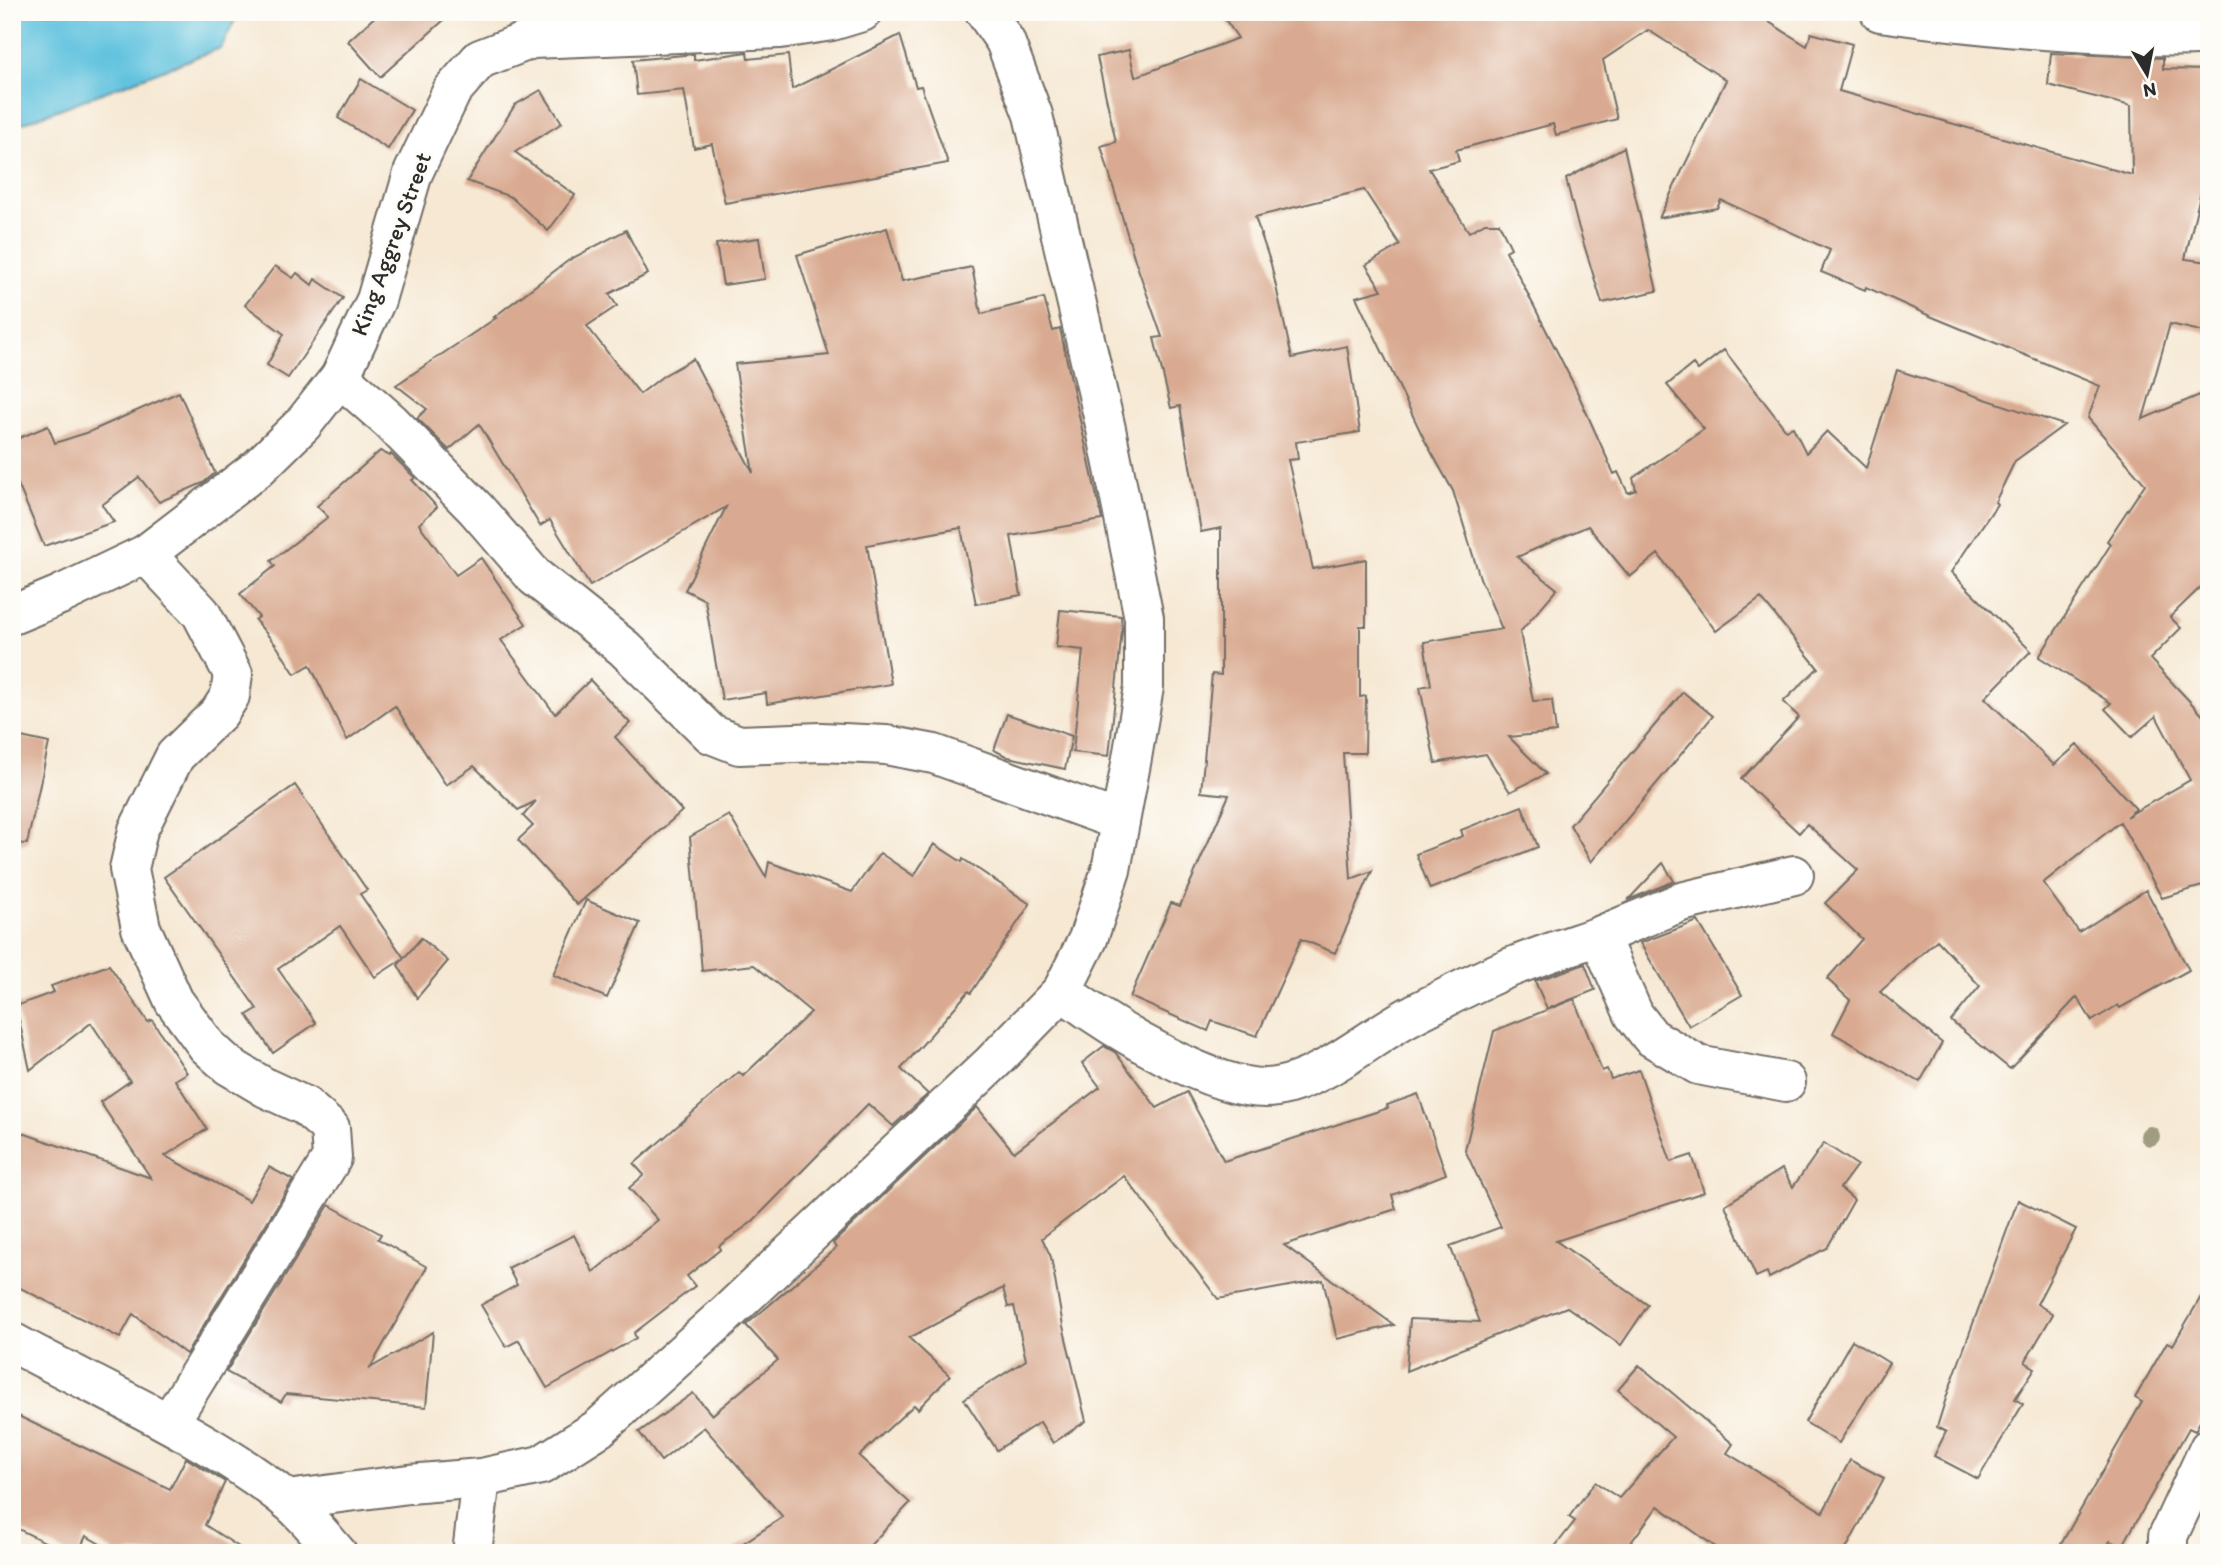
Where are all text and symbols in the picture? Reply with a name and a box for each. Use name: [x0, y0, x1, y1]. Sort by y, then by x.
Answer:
north arrow: [2112, 38, 2182, 108]
text: N: [2142, 78, 2158, 103]
street label: King Aggrey Street: [344, 148, 437, 340]

